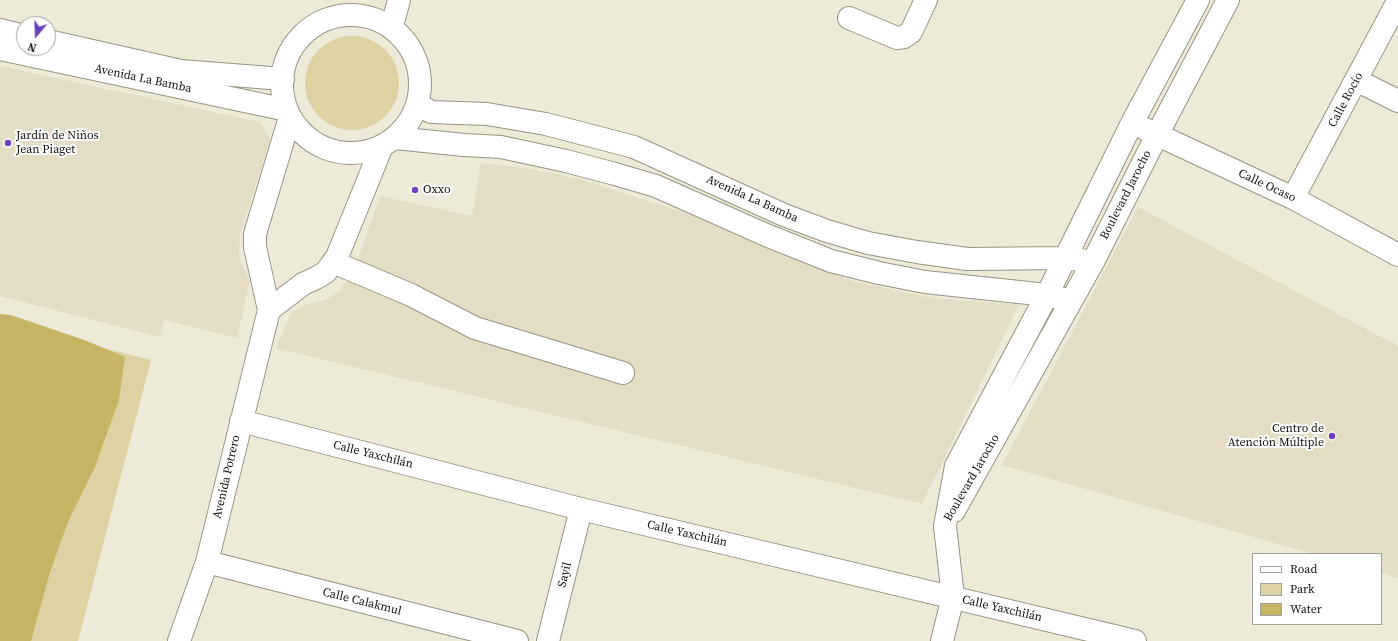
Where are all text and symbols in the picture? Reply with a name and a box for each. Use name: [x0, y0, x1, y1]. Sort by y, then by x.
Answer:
north arrow: [16, 16, 56, 56]
text: N: [26, 38, 38, 55]
street label: Avenida La Bamba: [93, 62, 193, 96]
street label: Calle Rocío: [1326, 70, 1366, 130]
place label: Jardín de Niños Jean Piaget: [16, 129, 99, 157]
marker: Jardín de Niños Jean Piaget: [3, 138, 13, 148]
street label: Boulevard Jarocho: [1097, 148, 1155, 242]
street label: Calle Ocaso: [1236, 166, 1298, 206]
street label: Avenida La Bamba: [704, 172, 800, 226]
place label: Oxxo: [423, 183, 451, 197]
marker: Oxxo: [410, 185, 420, 195]
place label: Centro de Atención Múltiple: [1228, 422, 1324, 450]
marker: Centro de Atención Múltiple: [1327, 431, 1337, 441]
street label: Boulevard Jarocho: [941, 432, 1003, 524]
street label: Avenida Potrero: [210, 434, 244, 520]
street label: Calle Yaxchilán: [332, 438, 414, 472]
street label: Calle Yaxchilán: [646, 518, 728, 550]
legend: [1252, 553, 1382, 625]
street label: Sayil: [555, 561, 575, 589]
text: Road: [1290, 561, 1317, 577]
text: Park: [1290, 581, 1315, 597]
street label: Calle Calakmul: [321, 585, 403, 619]
street label: Calle Yaxchilán: [961, 593, 1043, 625]
text: Water: [1290, 601, 1322, 617]

